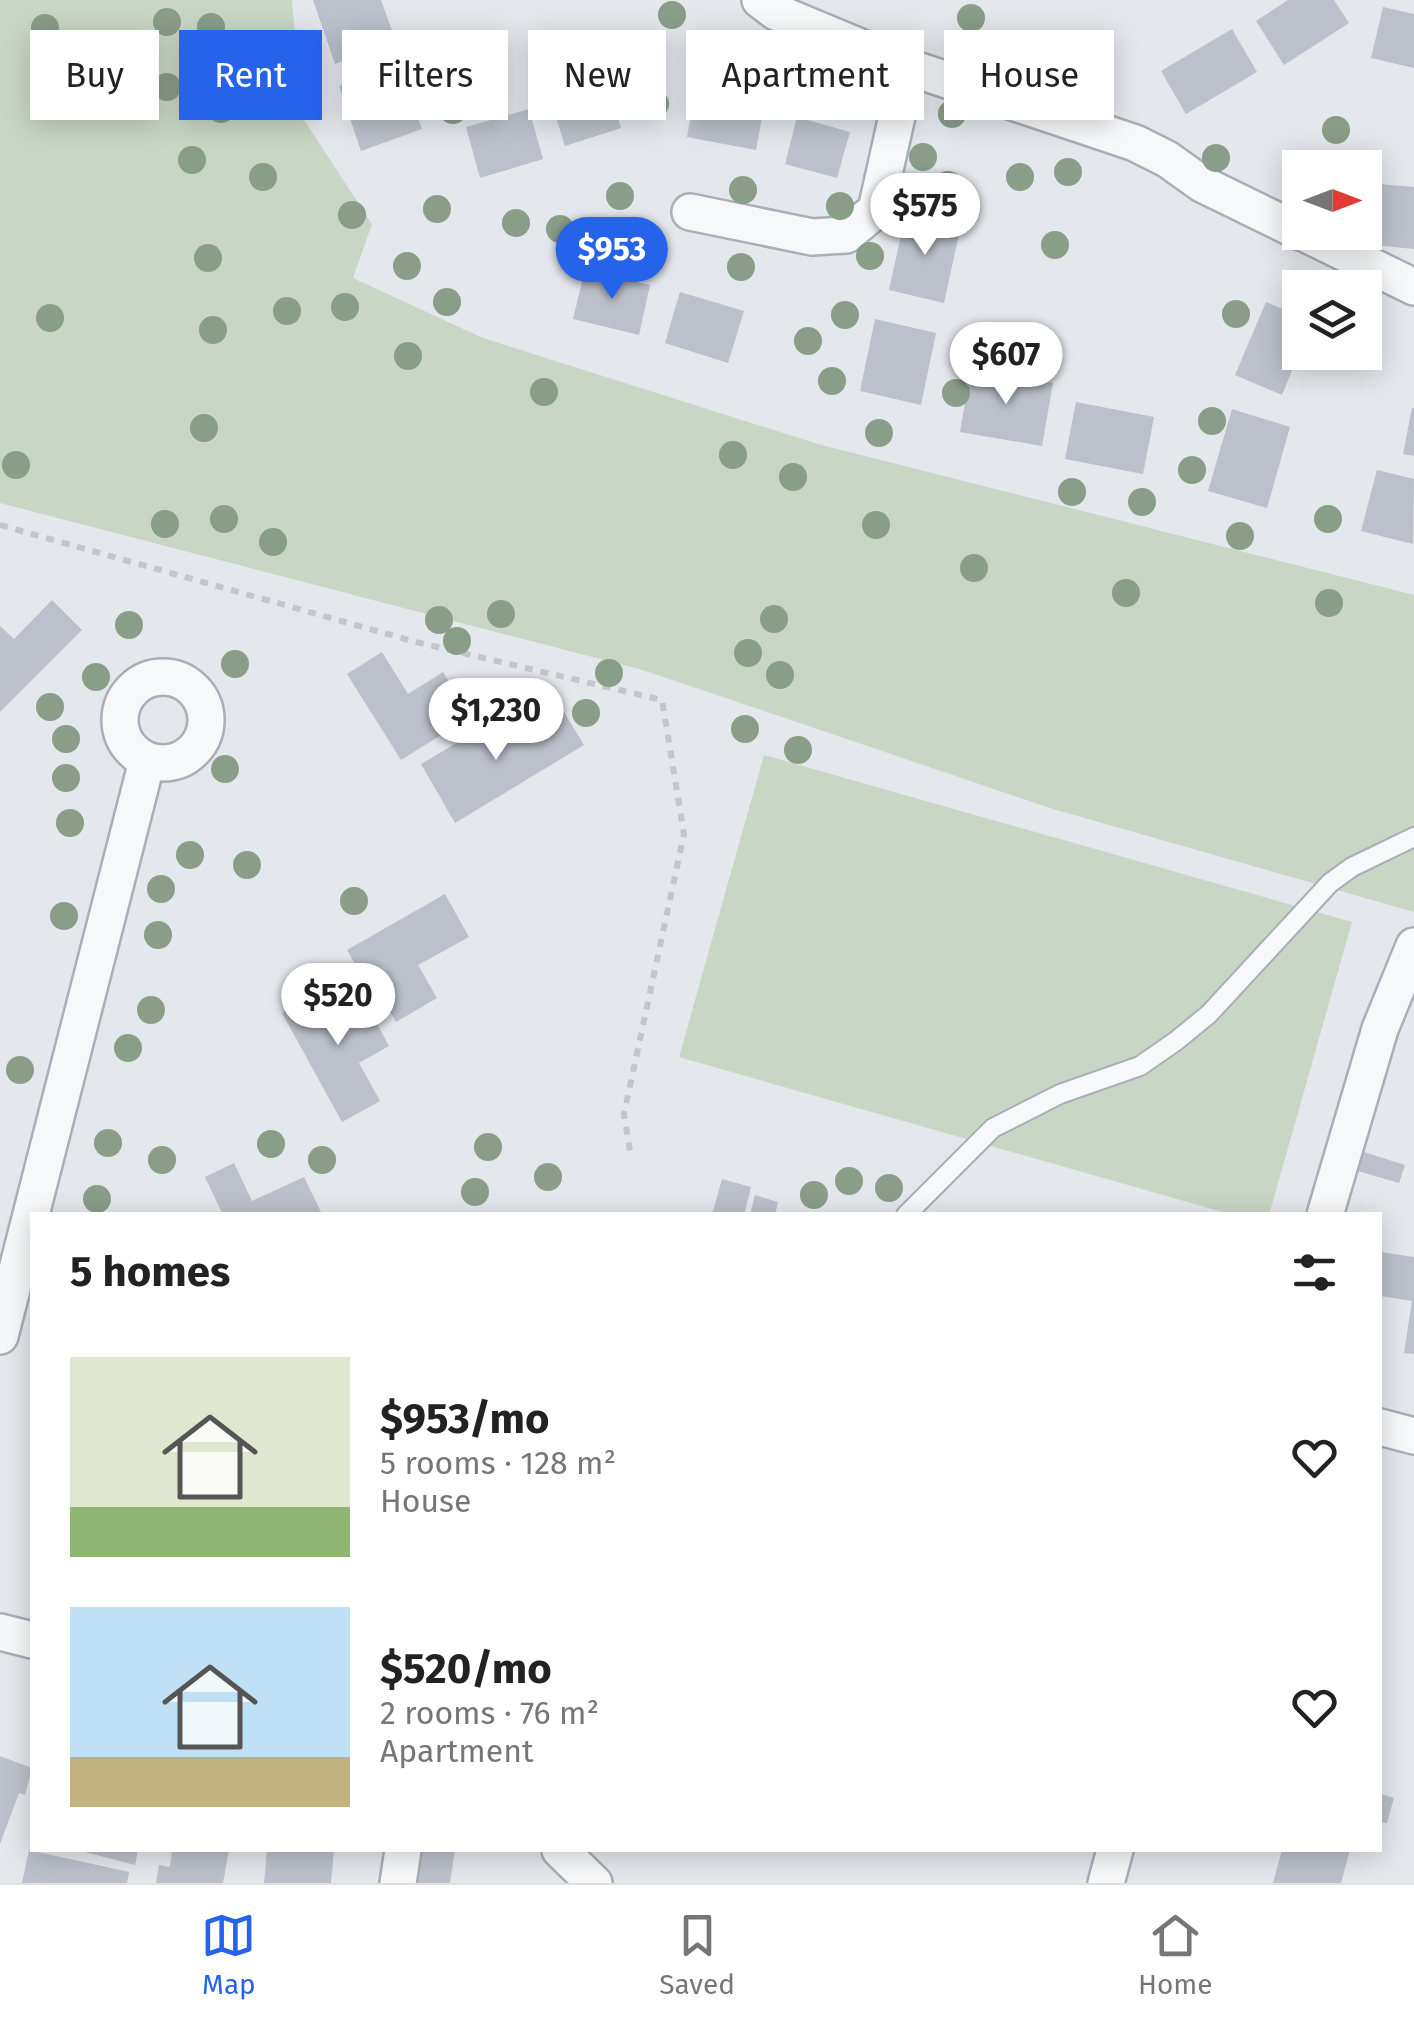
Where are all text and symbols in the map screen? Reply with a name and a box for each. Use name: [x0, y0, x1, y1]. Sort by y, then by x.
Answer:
chip: Buy: [30, 30, 159, 120]
chip: Rent: [179, 30, 322, 120]
chip: Filters: [342, 30, 508, 120]
chip: New: [528, 30, 666, 120]
chip: Apartment: [686, 30, 924, 120]
chip: House: [944, 30, 1114, 120]
north arrow: [1282, 150, 1382, 250]
map controls: [1282, 150, 1382, 370]
pin: $575: [866, 173, 984, 258]
text: $575: [892, 186, 958, 224]
pin: $953: [553, 217, 671, 302]
text: $953: [578, 230, 646, 268]
button: layers: [1282, 270, 1382, 370]
pin: $607: [947, 322, 1065, 407]
text: $607: [972, 335, 1040, 373]
pin: $1,230: [415, 678, 577, 763]
text: $1,230: [451, 691, 541, 729]
pin: $520: [279, 963, 397, 1048]
text: $520: [303, 976, 373, 1014]
icon: filters: [1287, 1245, 1342, 1300]
text: 5 homes: [70, 1247, 230, 1297]
text: $953/mo: [380, 1394, 550, 1444]
icon: home: [150, 1397, 270, 1517]
icon: heart: [1287, 1430, 1342, 1485]
text: 5 rooms · 128 m²: [380, 1444, 616, 1482]
text: House: [380, 1482, 471, 1520]
text: $520/mo: [380, 1644, 552, 1694]
icon: home: [150, 1647, 270, 1767]
icon: heart: [1287, 1680, 1342, 1735]
text: 2 rooms · 76 m²: [380, 1694, 599, 1732]
text: Apartment: [380, 1732, 534, 1770]
tab: Map: [201, 1908, 256, 2001]
tab: Saved: [659, 1908, 735, 2001]
tab: Home: [1138, 1908, 1213, 2001]

